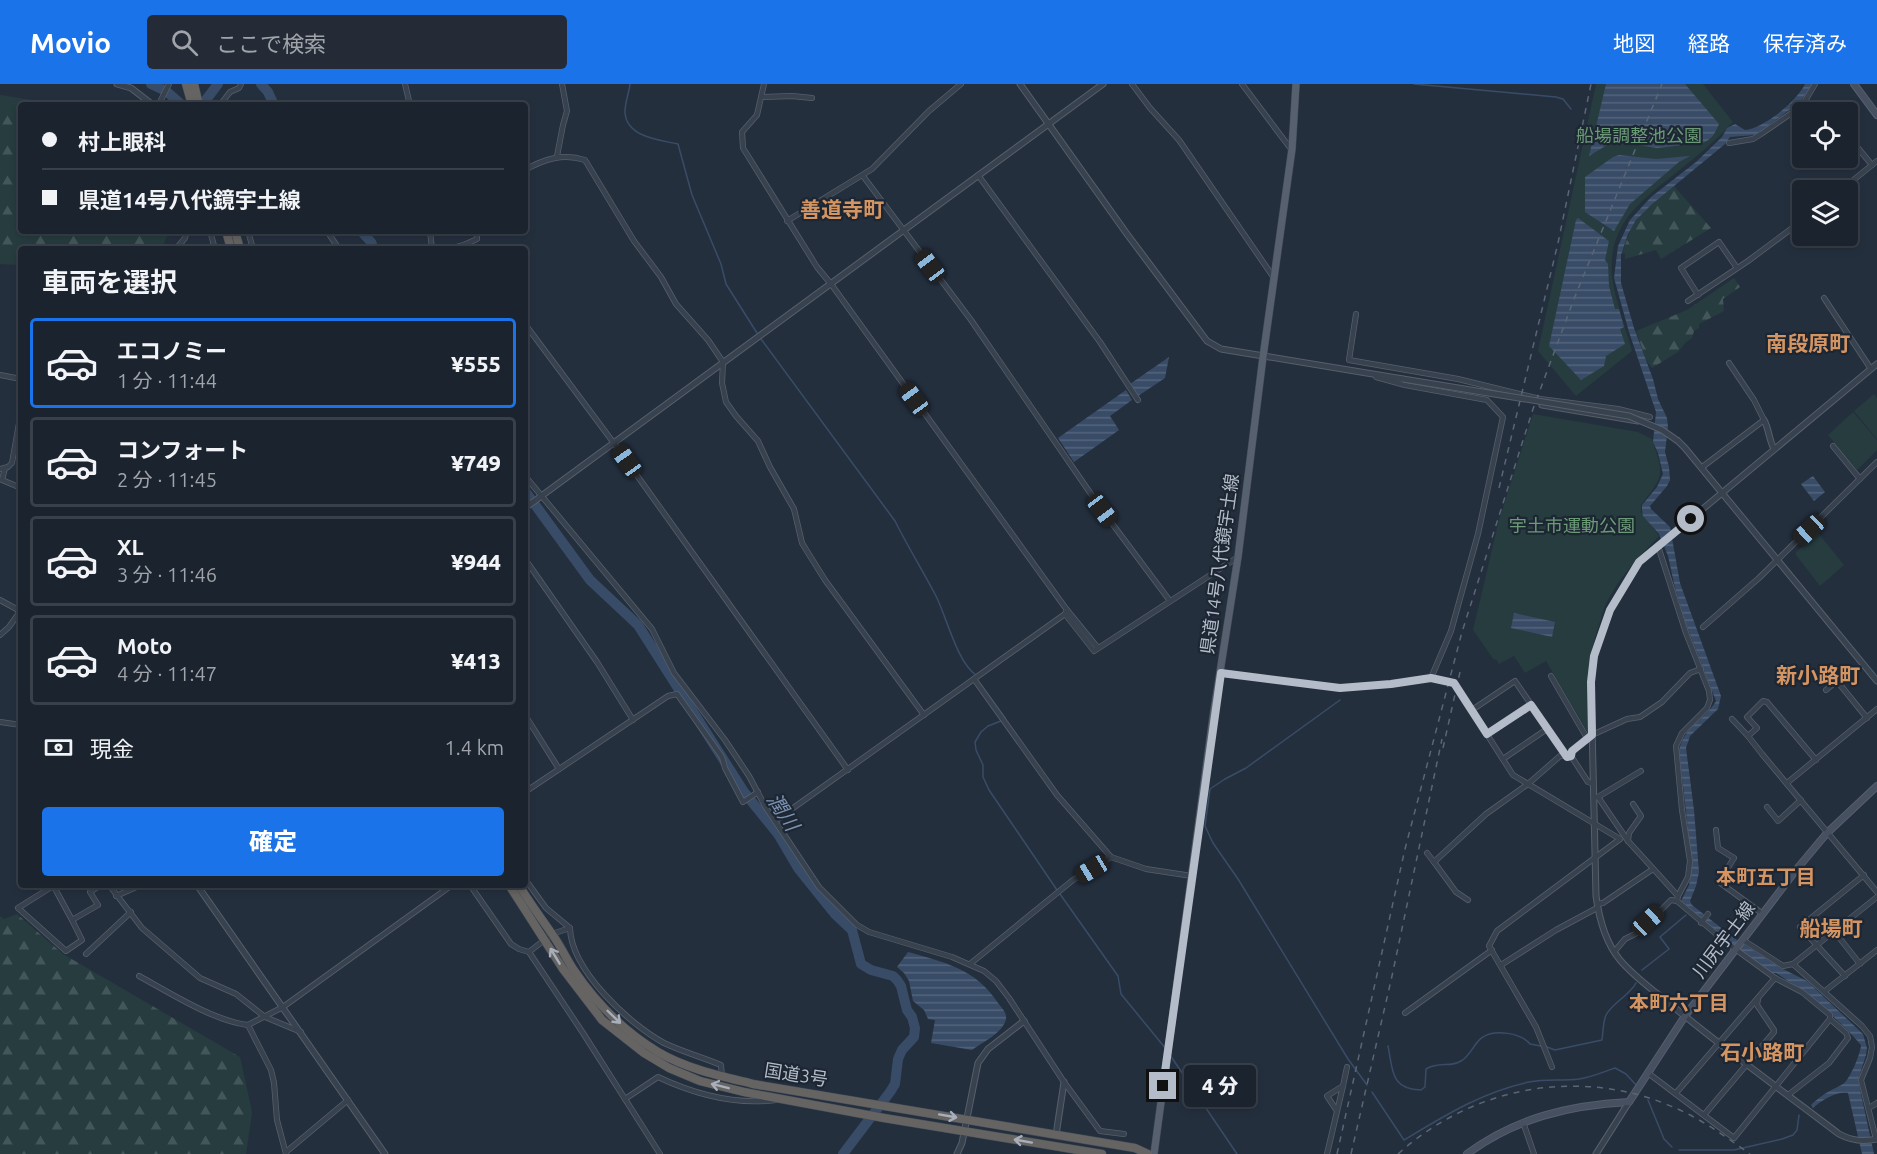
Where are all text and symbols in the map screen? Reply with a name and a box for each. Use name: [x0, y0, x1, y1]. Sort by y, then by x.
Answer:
search box: [147, 15, 567, 69]
icon: search: [168, 26, 201, 59]
text: Movio: [30, 27, 111, 58]
text: ここで検索: [216, 31, 326, 56]
text: 地図: [1613, 31, 1655, 55]
text: 経路: [1688, 31, 1730, 55]
text: 保存済み: [1763, 31, 1847, 55]
map controls: [1792, 102, 1858, 246]
button: locate: [1792, 102, 1858, 168]
park label: 船場調整池公園: [1576, 125, 1702, 145]
text: 村上眼科: [78, 129, 166, 154]
button: layers: [1792, 180, 1858, 246]
text: 県道14号八代鏡宇土線: [78, 187, 301, 212]
district label: 善道寺町: [800, 197, 884, 221]
car: [912, 246, 948, 286]
text: 車両を選択: [42, 267, 177, 297]
district label: 南段原町: [1766, 331, 1850, 355]
icon: car: [45, 336, 99, 390]
text: エコノミー: [117, 338, 227, 363]
text: ¥555: [451, 351, 501, 376]
text: 1 分 · 11:44: [117, 369, 217, 392]
car: [896, 379, 932, 419]
icon: car: [45, 435, 99, 489]
text: コンフォート: [117, 437, 248, 462]
car: [609, 441, 645, 481]
text: ¥749: [451, 450, 501, 475]
text: 2 分 · 11:45: [117, 468, 217, 491]
street label: 県道14号八代鏡宇土線: [1196, 472, 1242, 656]
car: [1084, 490, 1120, 530]
route start: [1677, 505, 1704, 532]
car: [1790, 511, 1828, 549]
park label: 宇土市運動公園: [1509, 515, 1635, 535]
icon: car: [45, 534, 99, 588]
text: XL: [117, 534, 144, 559]
text: ¥944: [451, 549, 501, 574]
text: 3 分 · 11:46: [117, 563, 217, 586]
icon: car: [45, 633, 99, 687]
text: Moto: [117, 633, 172, 658]
text: ¥413: [451, 648, 501, 673]
text: 4 分 · 11:47: [117, 662, 217, 685]
district label: 新小路町: [1776, 663, 1860, 687]
icon: cash: [42, 731, 75, 764]
text: 現金: [90, 736, 134, 761]
text: 1.4 km: [445, 736, 504, 759]
water label: 潤川: [763, 789, 805, 836]
button: 確定: [42, 807, 504, 876]
car: [1072, 852, 1112, 886]
district label: 本町五丁目: [1716, 865, 1816, 888]
street label: 川尻宇土線: [1688, 897, 1758, 981]
car: [1629, 902, 1667, 940]
district label: 船場町: [1800, 916, 1863, 940]
one-way arrow: [549, 948, 561, 965]
district label: 本町六丁目: [1629, 991, 1729, 1014]
one-way arrow: [606, 1010, 621, 1024]
district label: 石小路町: [1720, 1040, 1804, 1064]
street label: 国道3号: [763, 1059, 829, 1089]
callout: 4 分: [1184, 1065, 1256, 1107]
route end: [1149, 1072, 1176, 1099]
text: 4 分: [1202, 1074, 1238, 1097]
one-way arrow: [710, 1080, 729, 1092]
one-way arrow: [938, 1111, 958, 1122]
one-way arrow: [1014, 1135, 1034, 1146]

